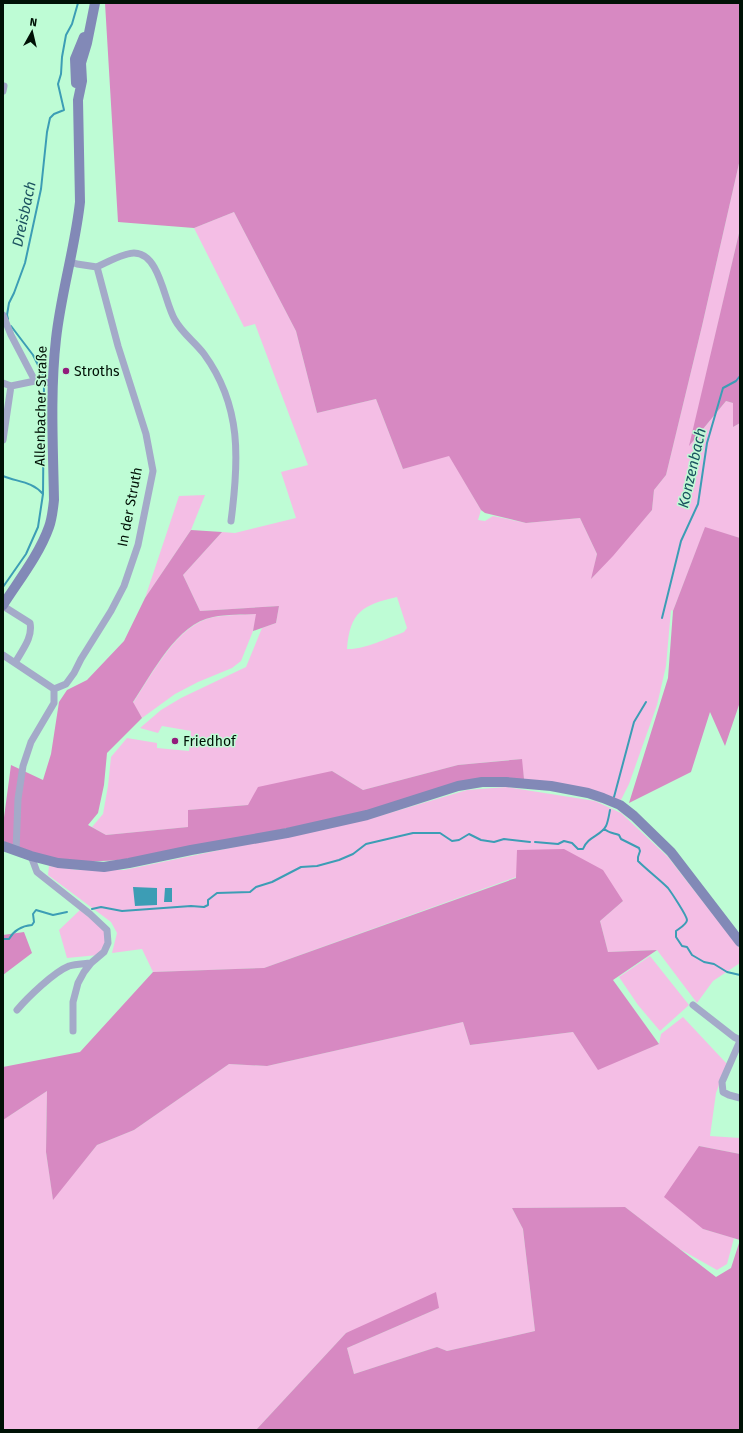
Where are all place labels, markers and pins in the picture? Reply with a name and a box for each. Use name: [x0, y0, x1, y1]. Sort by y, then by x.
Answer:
place label: Stroths: [74, 363, 120, 380]
marker: Stroths: [61, 366, 71, 376]
place label: Friedhof: [183, 733, 237, 750]
marker: Friedhof: [170, 736, 180, 746]

